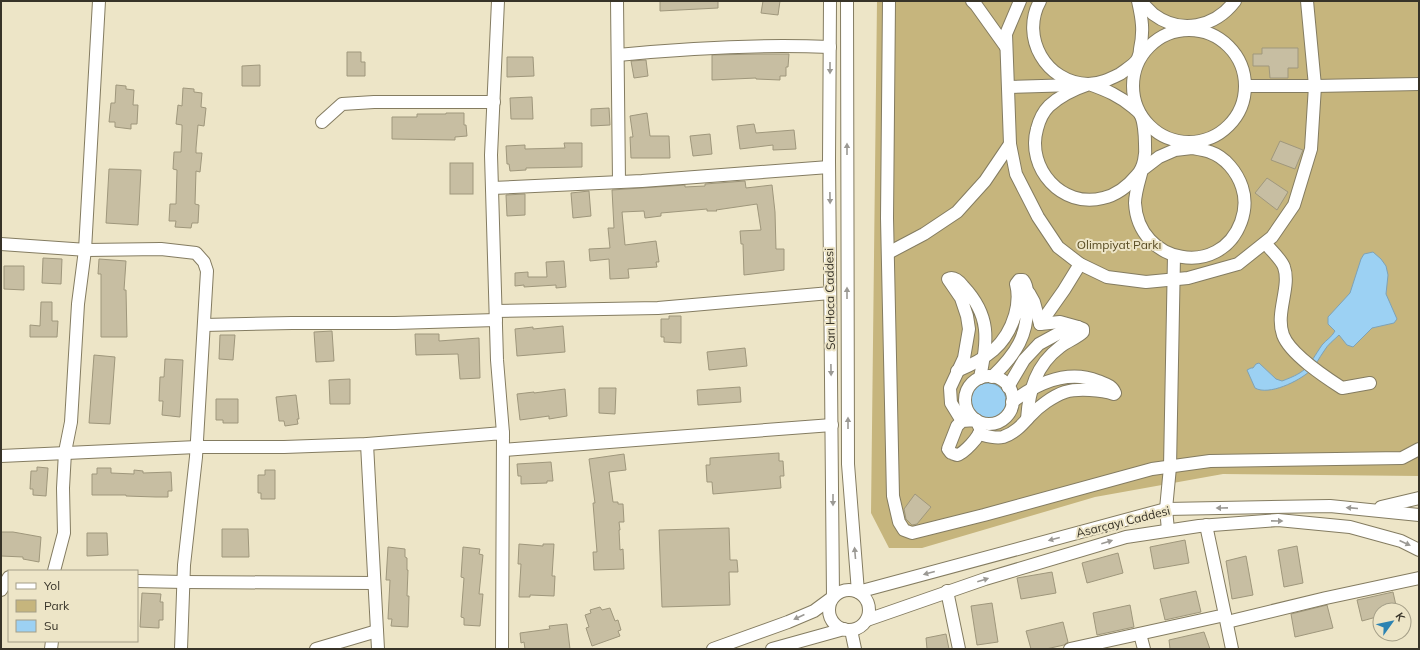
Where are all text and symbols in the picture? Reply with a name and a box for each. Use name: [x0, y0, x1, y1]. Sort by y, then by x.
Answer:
one-way arrow: [827, 62, 833, 75]
one-way arrow: [844, 142, 850, 155]
one-way arrow: [826, 192, 833, 204]
park label: Olimpiyat Parkı: [1077, 237, 1161, 252]
street label: Sarı Hoca Caddesi: [821, 248, 838, 350]
one-way arrow: [844, 286, 850, 299]
one-way arrow: [828, 364, 834, 377]
one-way arrow: [845, 416, 851, 429]
one-way arrow: [830, 494, 836, 507]
street label: Asarçayı Caddesi: [1074, 503, 1172, 540]
one-way arrow: [1215, 505, 1228, 511]
one-way arrow: [1346, 505, 1358, 511]
one-way arrow: [1271, 518, 1284, 524]
one-way arrow: [1048, 537, 1061, 543]
one-way arrow: [1102, 539, 1114, 545]
one-way arrow: [1399, 540, 1410, 546]
one-way arrow: [851, 547, 858, 559]
legend: [8, 570, 138, 642]
one-way arrow: [923, 570, 935, 576]
one-way arrow: [977, 576, 989, 582]
text: Yol: [43, 578, 60, 593]
text: Park: [44, 598, 70, 613]
north arrow: [1372, 602, 1412, 642]
text: K: [1393, 610, 1409, 624]
one-way arrow: [794, 614, 805, 620]
text: Su: [44, 618, 58, 633]

